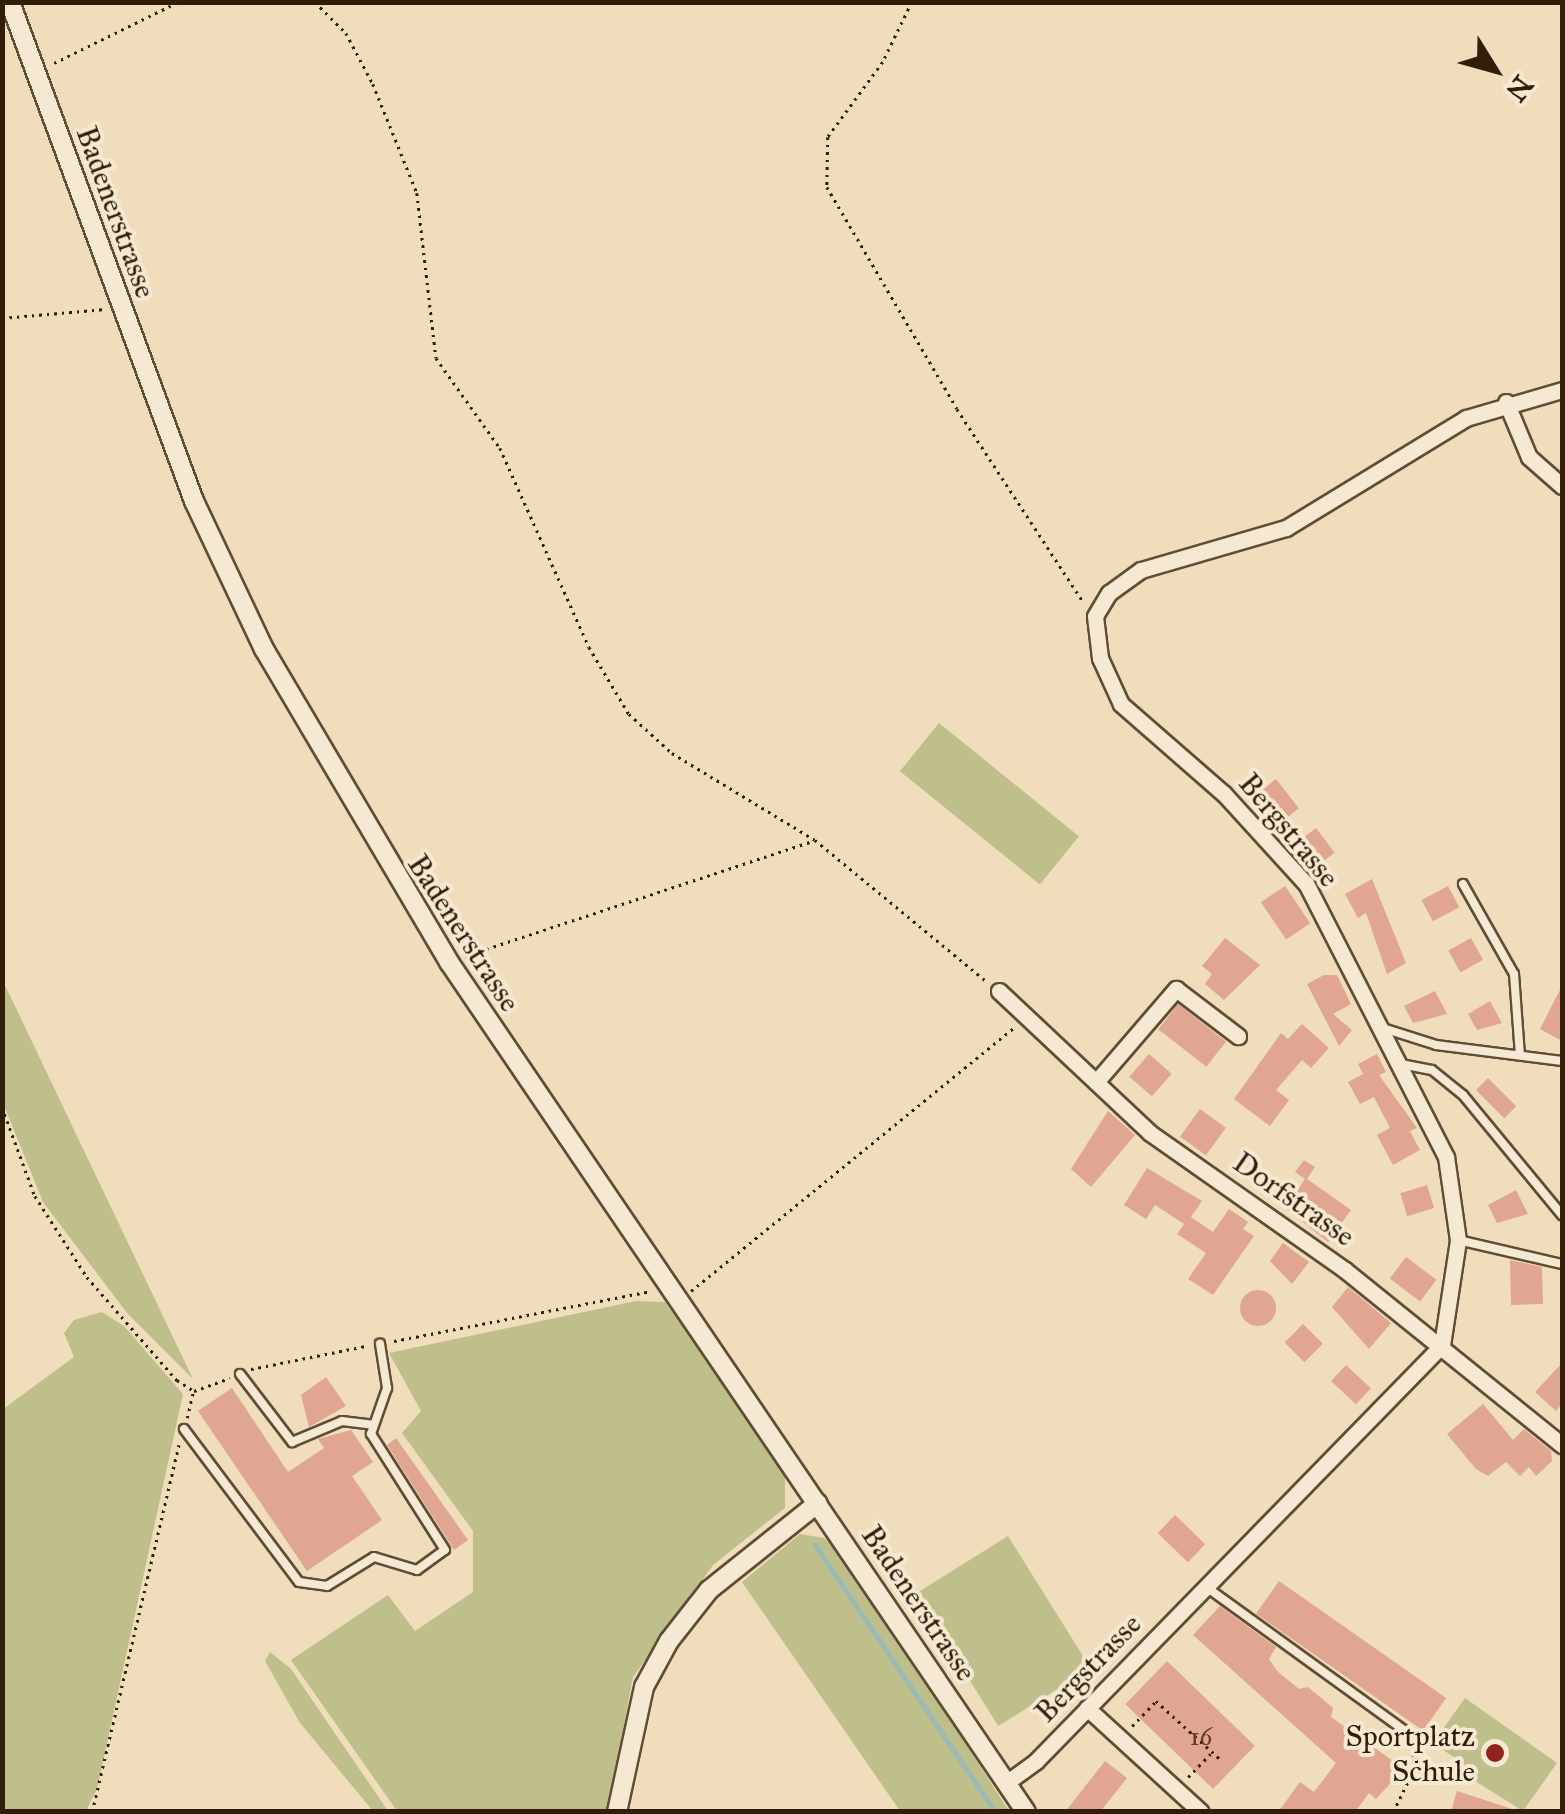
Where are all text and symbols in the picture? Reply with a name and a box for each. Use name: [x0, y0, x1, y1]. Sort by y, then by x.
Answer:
north arrow: [1445, 20, 1545, 120]
text: N: [1498, 68, 1540, 108]
street label: Badenerstrasse: [68, 121, 164, 303]
street label: Bergstrasse: [1231, 766, 1347, 894]
street label: Badenerstrasse: [400, 848, 528, 1018]
street label: Dorfstrasse: [1226, 1144, 1362, 1254]
street label: Badenerstrasse: [854, 1518, 984, 1688]
street label: Bergstrasse: [1027, 1606, 1149, 1730]
place label: Sportplatz Schule: [1345, 1718, 1475, 1788]
house number: 16: [1190, 1722, 1212, 1752]
marker: Sportplatz Schule: [1484, 1742, 1506, 1764]

